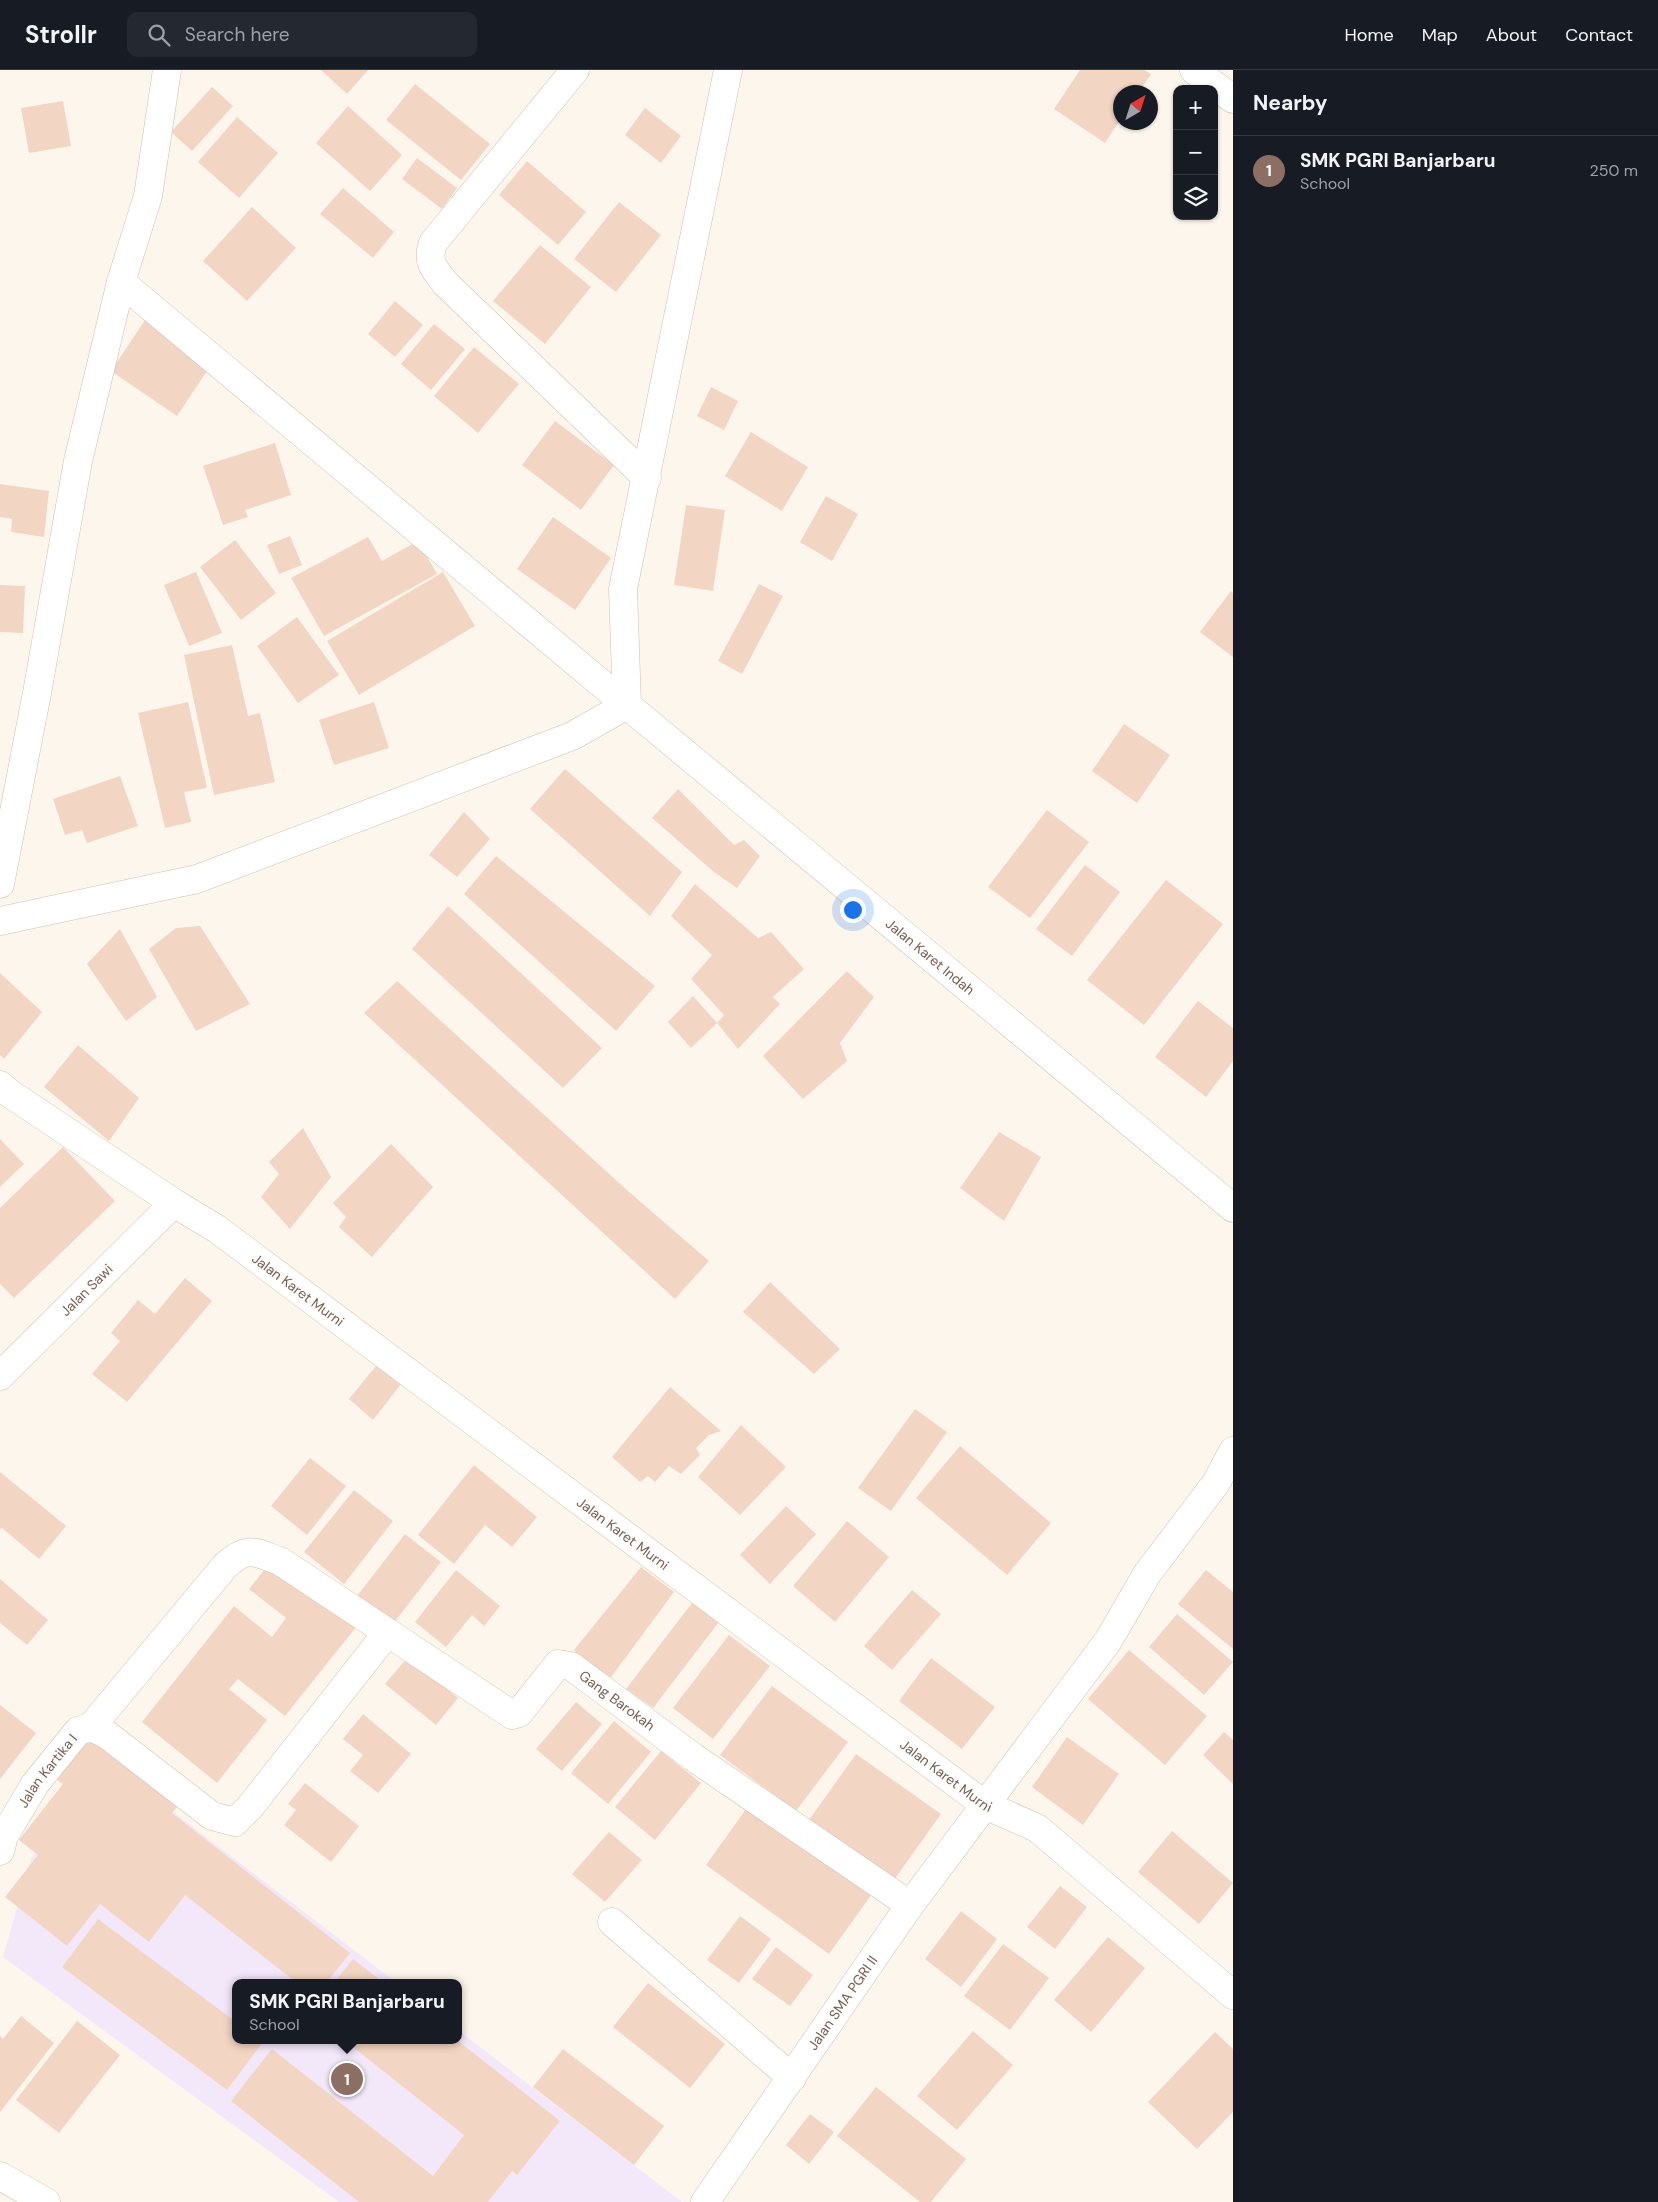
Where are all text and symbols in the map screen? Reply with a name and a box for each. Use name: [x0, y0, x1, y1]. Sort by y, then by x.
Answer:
search box: [127, 12, 477, 57]
text: Strollr: [25, 19, 97, 50]
icon: search: [145, 21, 173, 49]
text: Search here: [185, 22, 290, 47]
text: Home: [1344, 23, 1394, 47]
text: Map: [1422, 23, 1458, 47]
text: About: [1486, 23, 1537, 47]
text: Contact: [1565, 23, 1633, 47]
north arrow: [1113, 85, 1158, 130]
map controls: [1173, 85, 1218, 220]
button: +: [1173, 85, 1218, 130]
text: Nearby: [1253, 89, 1327, 117]
button: −: [1173, 130, 1218, 175]
text: SMK PGRI Banjarbaru: [1300, 148, 1495, 173]
text: 1: [1266, 160, 1272, 181]
text: 250 m: [1590, 160, 1638, 181]
text: School: [1300, 173, 1350, 194]
button: layers: [1173, 175, 1218, 220]
your location: [840, 897, 866, 923]
street label: Jalan Karet Indah: [882, 914, 978, 999]
street label: Jalan Karet Murni: [248, 1249, 348, 1330]
street label: Jalan Sawi: [56, 1260, 117, 1320]
street label: Jalan Karet Murni: [573, 1493, 673, 1574]
street label: Gang Barokah: [576, 1666, 658, 1734]
street label: Jalan Kartika I: [14, 1730, 81, 1811]
street label: Jalan Karet Murni: [896, 1735, 995, 1816]
street label: Jalan SMA PGRI II: [804, 1952, 881, 2054]
popup: [232, 1979, 462, 2044]
text: SMK PGRI Banjarbaru: [249, 1989, 445, 2014]
text: School: [249, 2014, 299, 2035]
pin: 1: [331, 2060, 363, 2098]

